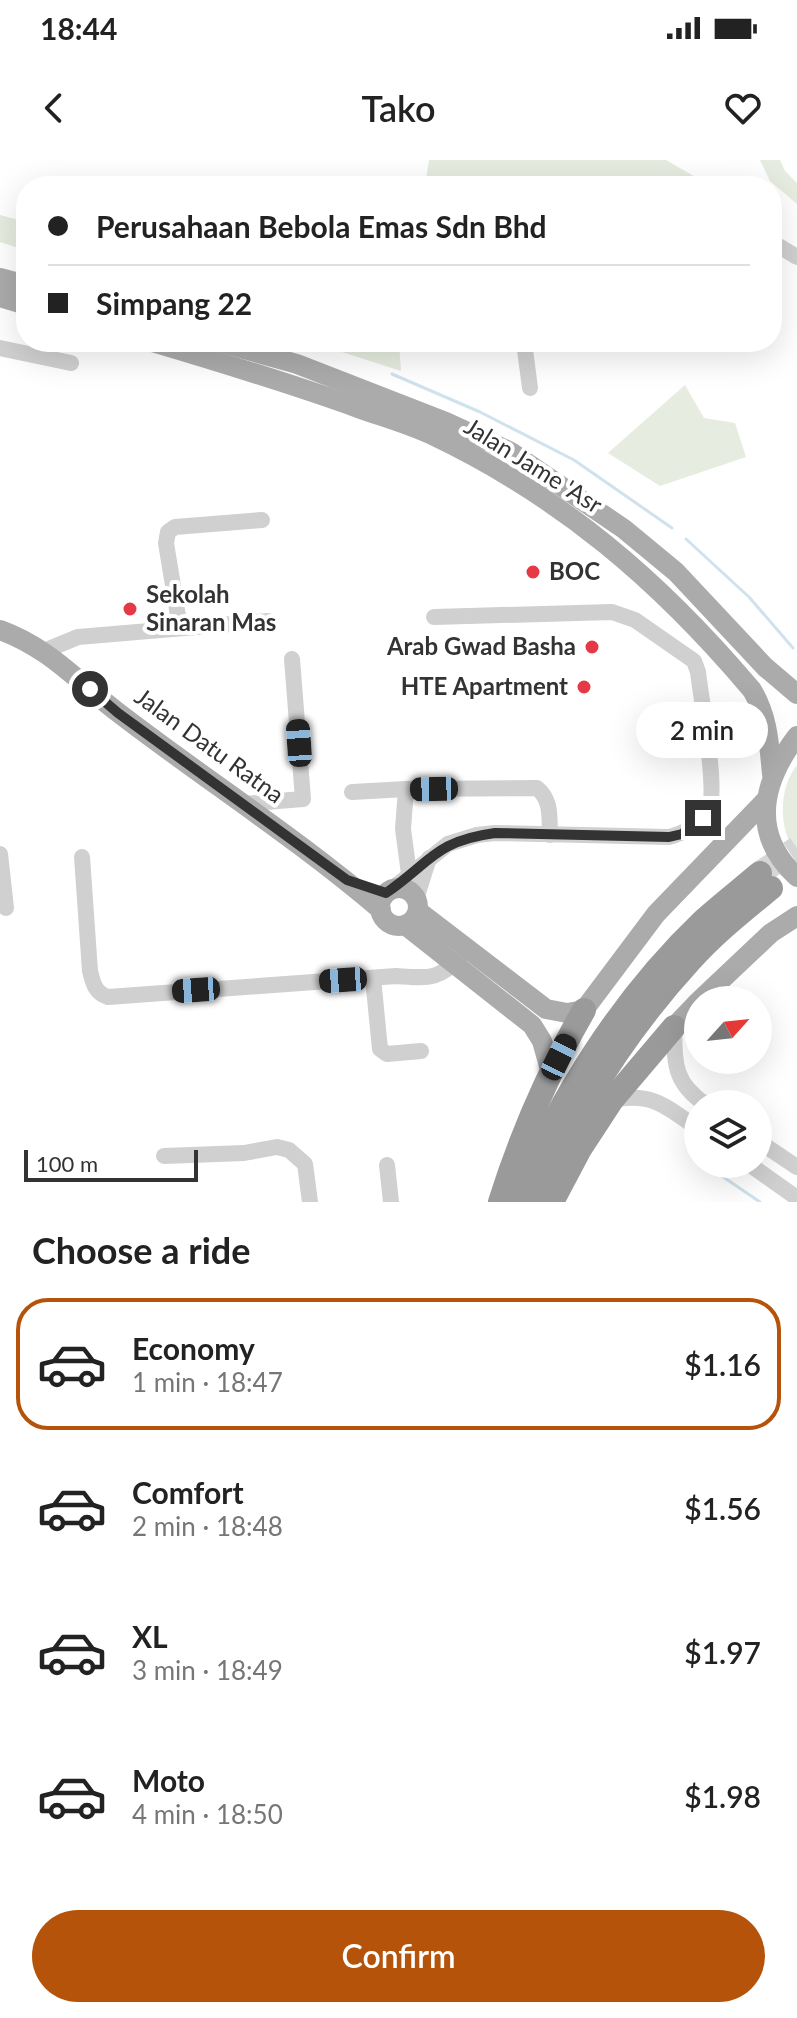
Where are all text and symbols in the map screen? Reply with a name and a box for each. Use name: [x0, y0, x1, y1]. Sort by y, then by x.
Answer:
text: 18:44: [40, 10, 117, 46]
icon: back: [32, 86, 76, 130]
text: Tako: [362, 86, 435, 130]
icon: heart: [721, 86, 765, 130]
text: Perusahaan Bebola Emas Sdn Bhd: [96, 208, 547, 244]
text: Simpang 22: [96, 285, 252, 321]
street label: Jalan Jame 'Asr: [459, 411, 608, 519]
place label: BOC: [549, 556, 600, 585]
marker: BOC: [524, 563, 542, 581]
place label: Sekolah Sinaran Mas: [146, 579, 276, 636]
marker: Sekolah Sinaran Mas: [121, 600, 139, 618]
place label: Arab Gwad Basha: [386, 631, 576, 660]
marker: Arab Gwad Basha: [583, 638, 601, 656]
route start: [72, 671, 108, 707]
place label: HTE Apartment: [401, 671, 568, 700]
marker: HTE Apartment: [575, 678, 593, 696]
street label: Jalan Datu Ratna: [130, 681, 290, 809]
callout: 2 min: [637, 702, 769, 758]
text: 2 min: [670, 714, 734, 746]
car: [285, 718, 313, 768]
car: [410, 777, 458, 801]
route end: [685, 800, 721, 836]
car: [318, 966, 368, 994]
car: [171, 976, 221, 1004]
north arrow: [684, 986, 772, 1074]
map controls: [684, 986, 772, 1178]
car: [538, 1030, 580, 1084]
button: layers: [684, 1090, 772, 1178]
scale bar: [24, 1146, 198, 1182]
text: 100 m: [36, 1150, 98, 1177]
text: Choose a ride: [32, 1228, 251, 1272]
icon: car: [36, 1328, 108, 1400]
text: Economy: [132, 1330, 255, 1366]
text: $1.16: [684, 1346, 761, 1382]
text: 1 min · 18:47: [132, 1366, 283, 1398]
icon: car: [36, 1472, 108, 1544]
text: Comfort: [132, 1474, 244, 1510]
text: $1.56: [684, 1490, 761, 1526]
text: 2 min · 18:48: [132, 1510, 283, 1542]
icon: car: [36, 1616, 108, 1688]
text: XL: [132, 1618, 168, 1654]
text: $1.97: [684, 1634, 761, 1670]
text: 3 min · 18:49: [132, 1654, 283, 1686]
icon: car: [36, 1760, 108, 1832]
text: Moto: [132, 1762, 205, 1798]
text: $1.98: [684, 1778, 761, 1814]
text: 4 min · 18:50: [132, 1798, 283, 1830]
button: Confirm: [32, 1910, 765, 2002]

